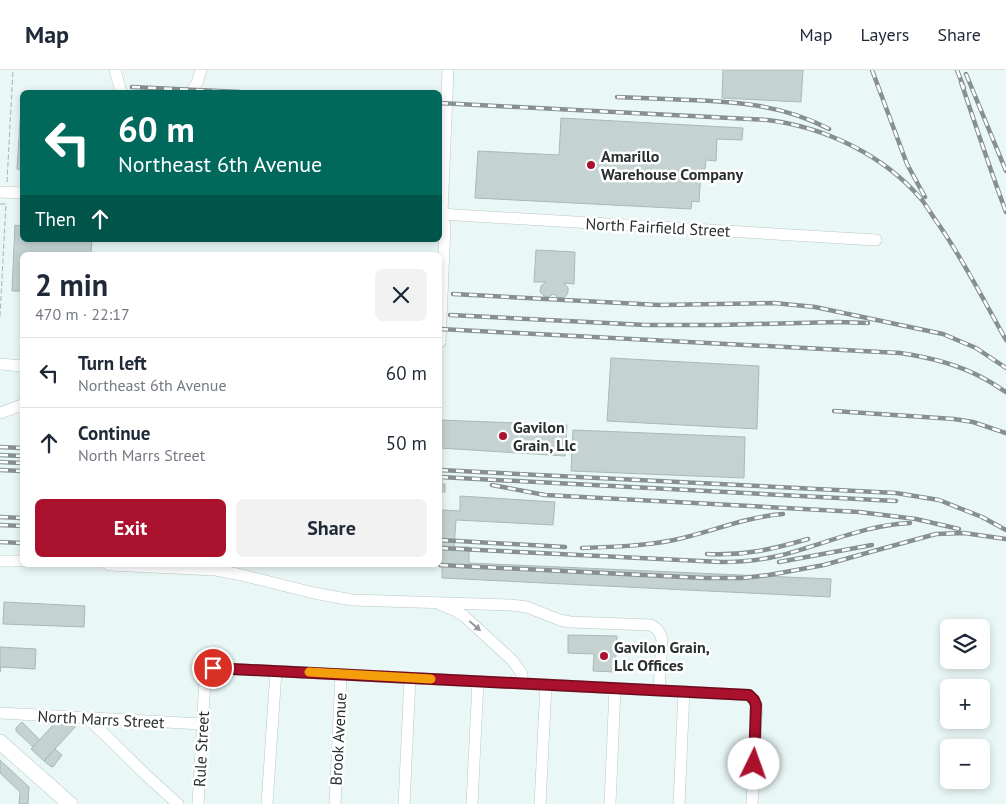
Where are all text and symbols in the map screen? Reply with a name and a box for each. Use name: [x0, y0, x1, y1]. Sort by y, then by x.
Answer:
text: Map: [25, 19, 69, 50]
text: Map: [800, 23, 832, 46]
text: Layers: [860, 23, 909, 46]
text: Share: [937, 23, 981, 46]
text: 60 m: [118, 106, 195, 152]
icon: left: [35, 110, 100, 175]
place label: Amarillo Warehouse Company: [601, 146, 743, 184]
text: Northeast 6th Avenue: [118, 150, 322, 178]
marker: Amarillo Warehouse Company: [585, 159, 597, 171]
icon: ahead: [86, 205, 114, 233]
text: Then: [35, 207, 76, 231]
street label: North Fairfield Street: [585, 213, 731, 241]
text: 2 min: [35, 265, 108, 304]
button: close: [375, 269, 427, 321]
text: 470 m · 22:17: [35, 304, 130, 324]
text: Turn left: [78, 351, 147, 375]
icon: left: [35, 359, 63, 387]
text: 60 m: [386, 361, 427, 385]
text: Northeast 6th Avenue: [78, 375, 227, 395]
place label: Gavilon Grain, Llc: [513, 417, 576, 455]
text: Continue: [78, 421, 150, 445]
icon: ahead: [35, 429, 63, 457]
marker: Gavilon Grain, Llc: [497, 430, 509, 442]
text: 50 m: [386, 431, 427, 455]
text: North Marrs Street: [78, 445, 205, 465]
button: Exit: [35, 499, 226, 557]
button: Share: [236, 499, 427, 557]
map controls: [940, 619, 990, 789]
button: layers: [940, 619, 990, 669]
one-way arrow: [468, 620, 481, 631]
place label: Gavilon Grain, Llc Offices: [614, 637, 710, 675]
pin: [192, 647, 234, 689]
marker: Gavilon Grain, Llc Offices: [598, 650, 610, 662]
icon: arrive: [199, 654, 227, 682]
button: +: [940, 679, 990, 729]
street label: Brook Avenue: [326, 692, 350, 786]
street label: North Marrs Street: [37, 706, 166, 732]
street label: Rule Street: [189, 710, 213, 787]
position arrow: [727, 737, 779, 789]
button: −: [940, 739, 990, 789]

